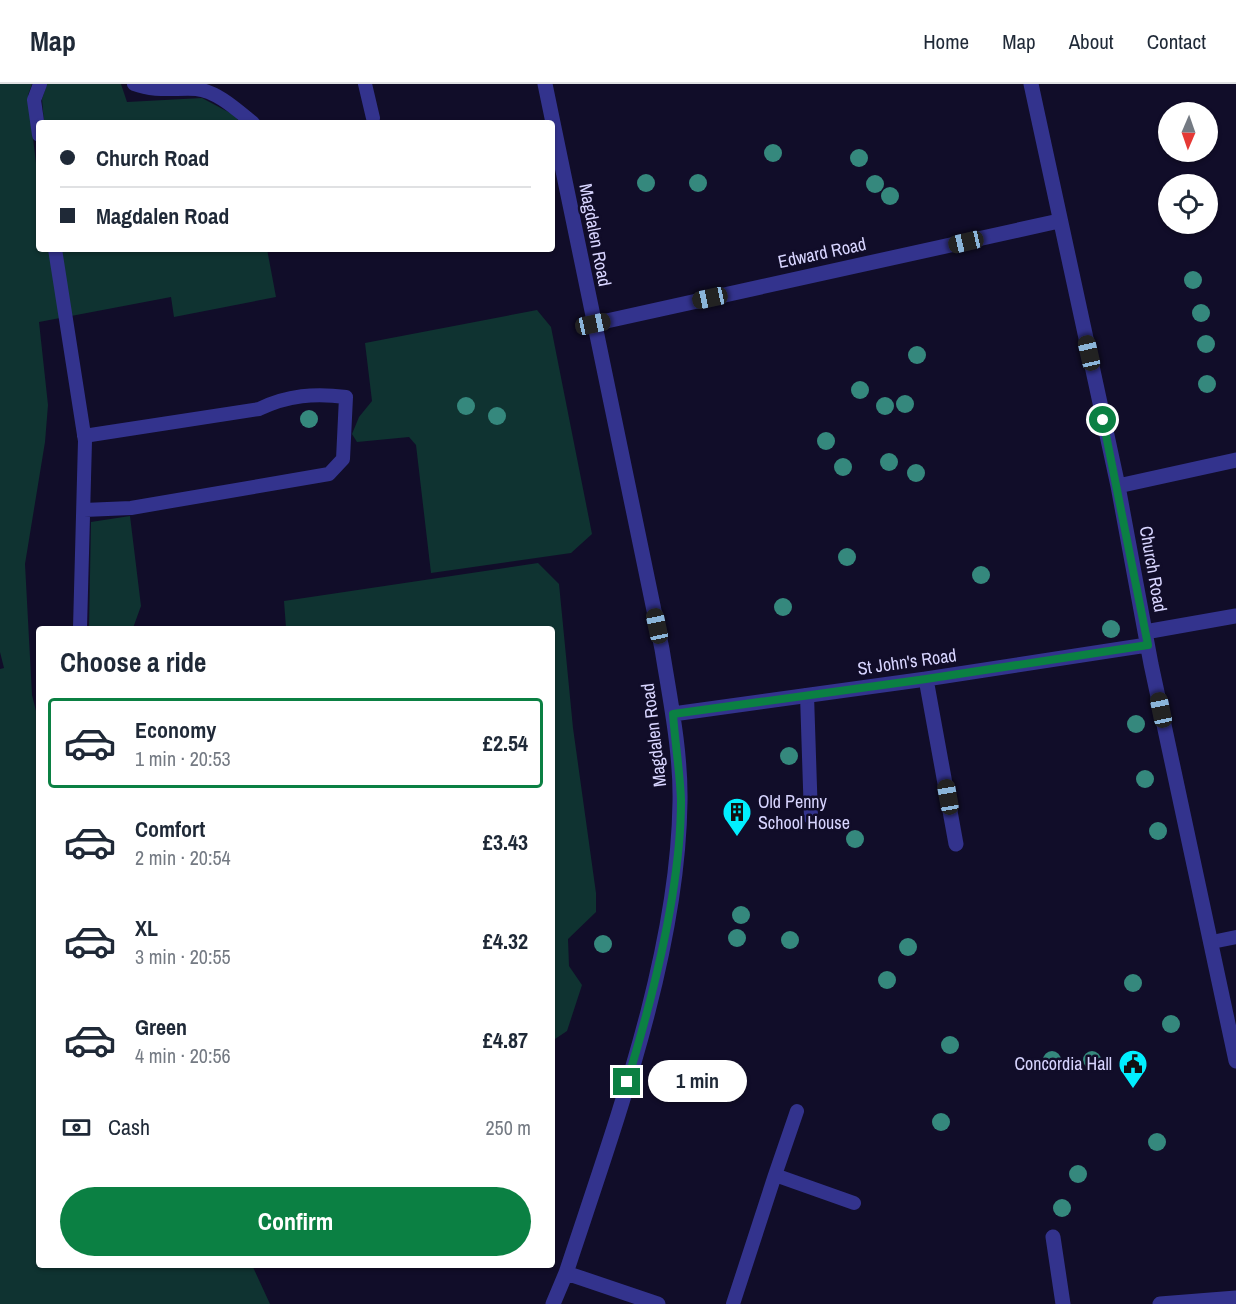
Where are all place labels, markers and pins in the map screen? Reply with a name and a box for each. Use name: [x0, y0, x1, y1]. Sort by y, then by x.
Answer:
place label: Old Penny School House: [758, 789, 850, 835]
building icon: Old Penny School House: [721, 796, 753, 838]
public building icon: Concordia Hall: [1117, 1048, 1149, 1090]
place label: Concordia Hall: [1014, 1051, 1112, 1076]

